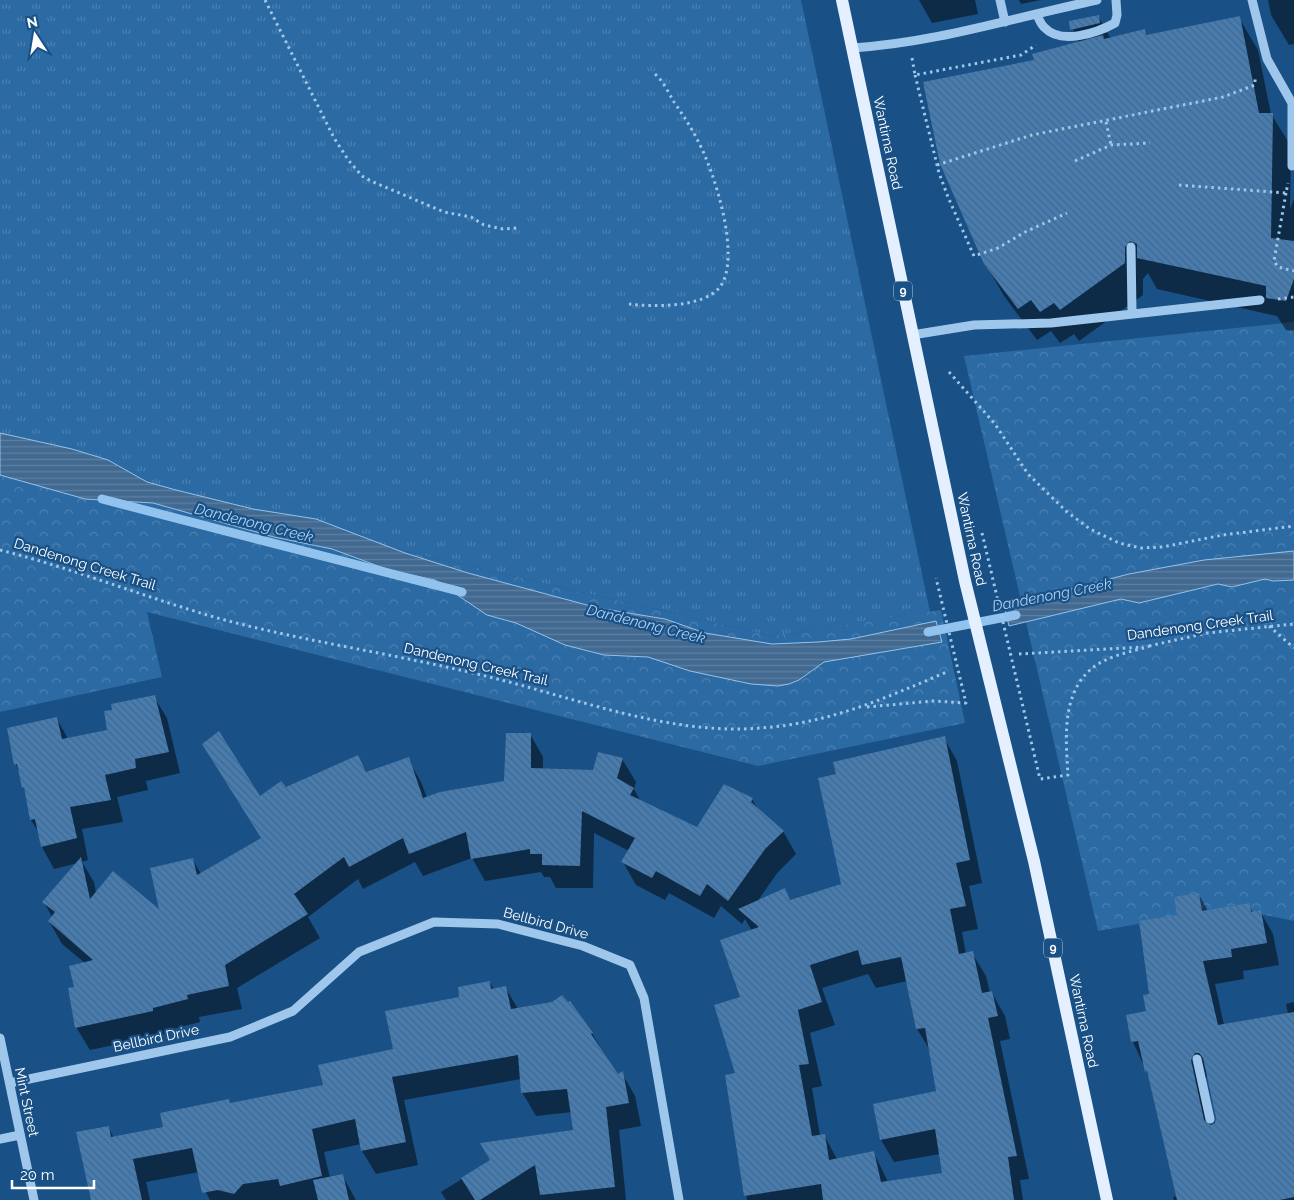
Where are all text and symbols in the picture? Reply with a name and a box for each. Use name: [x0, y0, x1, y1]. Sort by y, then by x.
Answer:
north arrow: [10, 10, 60, 60]
text: N: [25, 13, 39, 31]
street label: Wantirna Road: [870, 95, 906, 191]
road number: 9: [894, 282, 912, 300]
street label: Wantirna Road: [954, 491, 990, 587]
water label: Dandenong Creek: [193, 500, 315, 546]
street label: Dandenong Creek Trail: [12, 535, 158, 593]
water label: Dandenong Creek: [991, 575, 1113, 615]
water label: Dandenong Creek: [585, 601, 707, 647]
street label: Dandenong Creek Trail: [1126, 607, 1274, 643]
street label: Dandenong Creek Trail: [402, 640, 550, 688]
street label: Bellbird Drive: [502, 904, 590, 942]
road number: 9: [1044, 938, 1062, 958]
street label: Wantirna Road: [1066, 973, 1102, 1069]
street label: Bellbird Drive: [112, 1021, 200, 1055]
street label: Mint Street: [12, 1066, 42, 1138]
scale bar: [12, 1158, 95, 1190]
text: 20 m: [20, 1166, 55, 1184]

